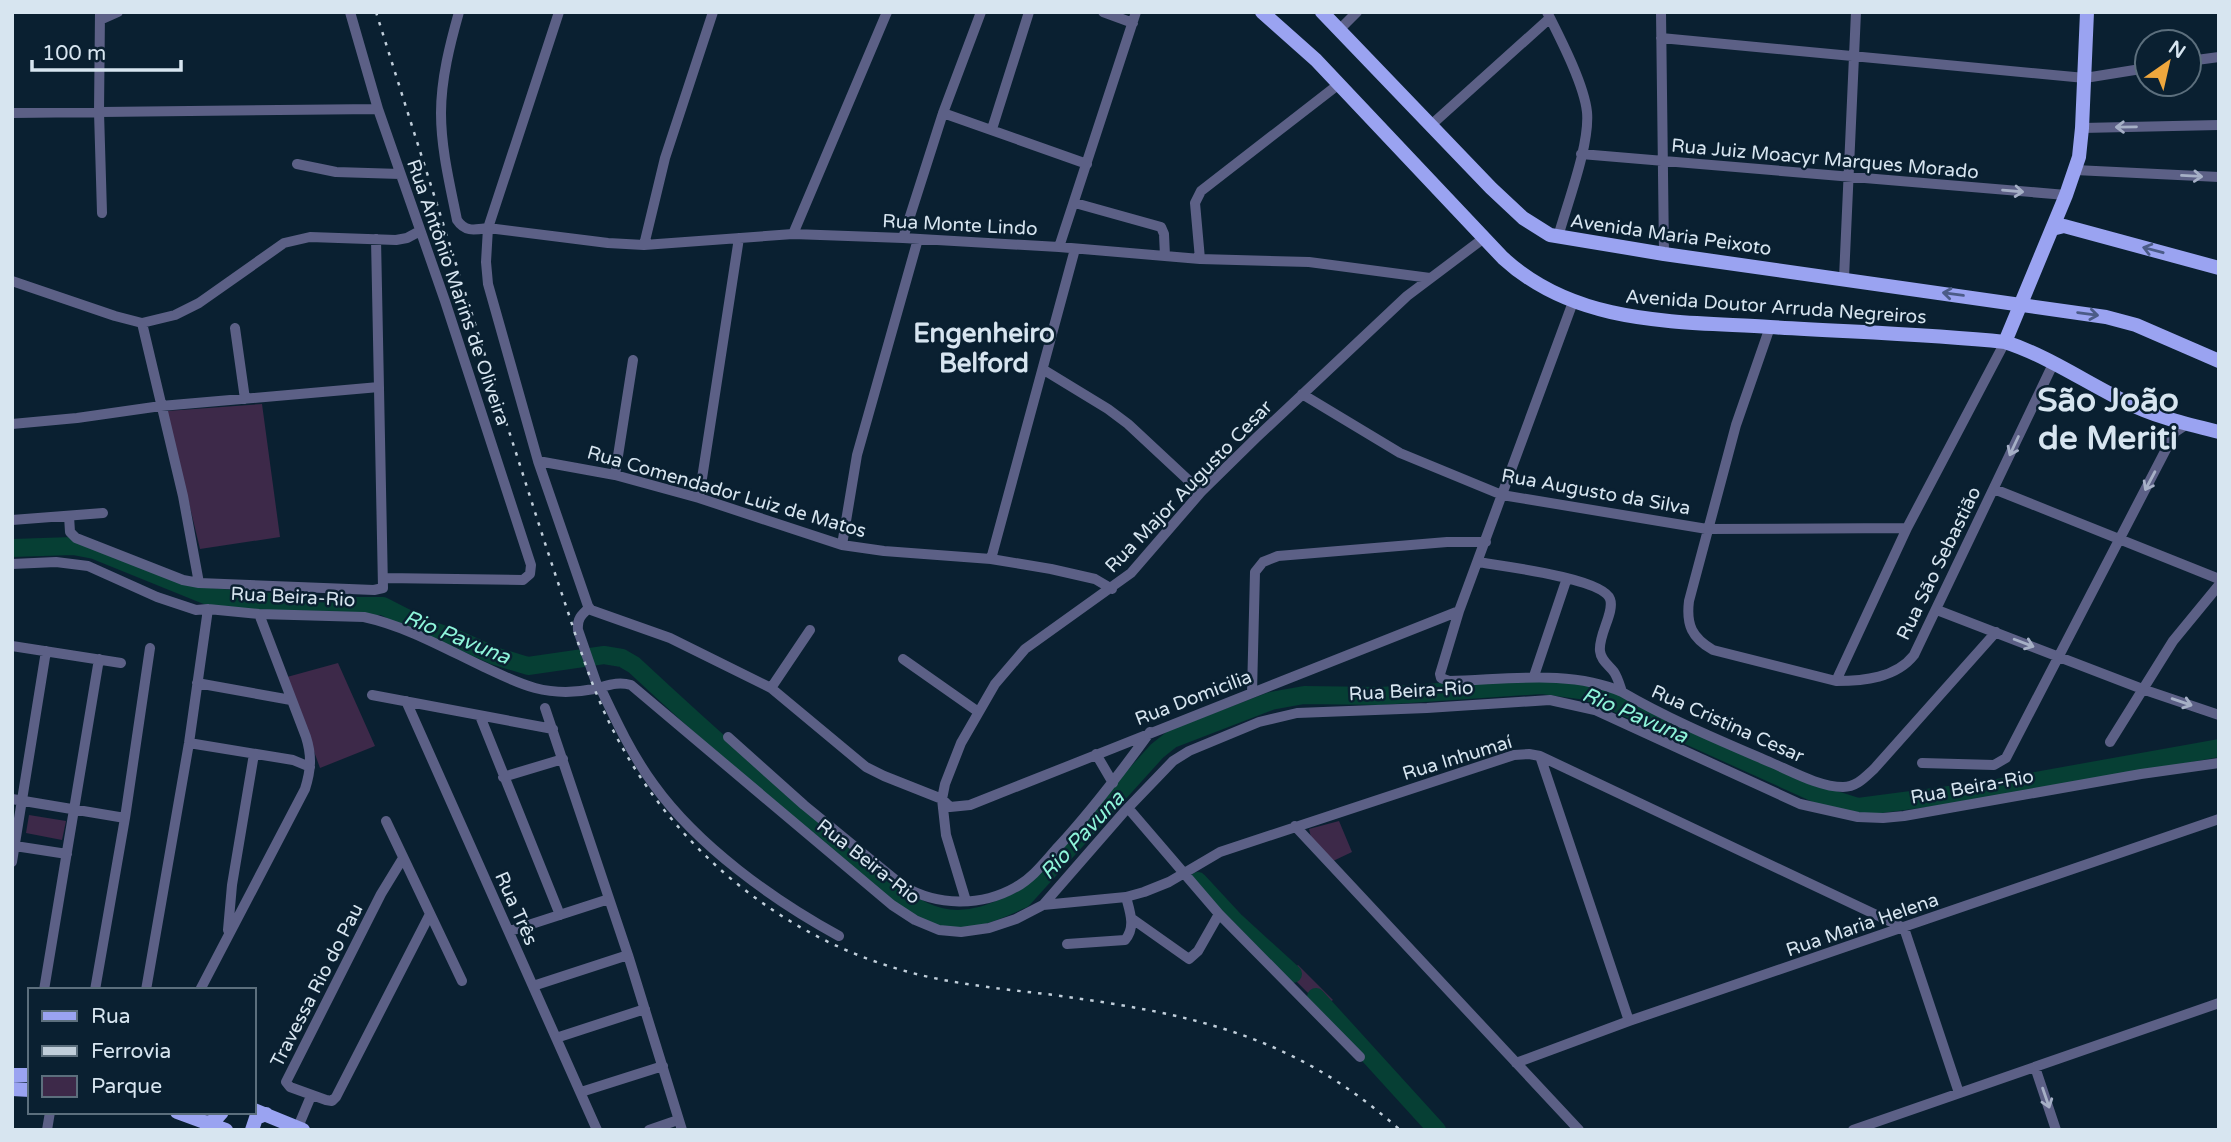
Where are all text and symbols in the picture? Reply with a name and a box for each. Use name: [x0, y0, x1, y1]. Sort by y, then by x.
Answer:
scale bar: [32, 28, 180, 72]
north arrow: [2133, 28, 2203, 98]
text: N: [2164, 36, 2189, 63]
text: 100 m: [42, 41, 106, 66]
one-way arrow: [2115, 120, 2138, 134]
street label: Rua Juiz Moacyr Marques Morado: [1670, 135, 1980, 183]
street label: Rua Antônio Marins de Oliveira: [402, 156, 514, 428]
one-way arrow: [2180, 170, 2203, 183]
one-way arrow: [2001, 185, 2024, 198]
street label: Rua Monte Lindo: [882, 210, 1038, 240]
street label: Avenida Maria Peixoto: [1569, 210, 1773, 260]
one-way arrow: [2142, 243, 2165, 256]
street label: Avenida Doutor Arruda Negreiros: [1625, 286, 1927, 328]
one-way arrow: [1942, 287, 1965, 300]
one-way arrow: [2076, 308, 2099, 321]
district label: Engenheiro Belford: [913, 318, 1055, 379]
district label: São João de Meriti: [2037, 381, 2179, 458]
street label: Rua Major Augusto Cesar: [1101, 396, 1277, 577]
one-way arrow: [2007, 435, 2020, 456]
street label: Rua Comendador Luiz de Matos: [585, 442, 869, 542]
street label: Rua Augusto da Silva: [1500, 465, 1692, 519]
one-way arrow: [2143, 470, 2157, 490]
street label: Rua São Sebastião: [1892, 483, 1986, 644]
street label: Rua Beira-Rio: [230, 583, 356, 611]
water label: Rio Pavuna: [400, 605, 515, 670]
one-way arrow: [2012, 637, 2034, 650]
street label: Rua Domicilia: [1132, 666, 1255, 730]
street label: Rua Beira-Rio: [1348, 677, 1474, 705]
street label: Rua Cristina Cesar: [1648, 680, 1808, 768]
water label: Rio Pavuna: [1578, 682, 1692, 749]
one-way arrow: [2170, 697, 2192, 709]
street label: Rua Inhumaí: [1400, 731, 1515, 785]
street label: Rua Beira-Rio: [1909, 765, 2036, 809]
water label: Rio Pavuna: [1035, 785, 1131, 885]
street label: Rua Beira-Rio: [812, 815, 924, 909]
street label: Rua Três: [490, 868, 542, 949]
street label: Rua Maria Helena: [1783, 889, 1942, 961]
street label: Travessa Rio do Pau: [266, 900, 368, 1071]
legend: [28, 988, 256, 1114]
text: Rua: [91, 1004, 131, 1029]
text: Ferrovia: [91, 1039, 171, 1064]
text: Parque: [91, 1074, 162, 1099]
one-way arrow: [2041, 1087, 2053, 1109]

